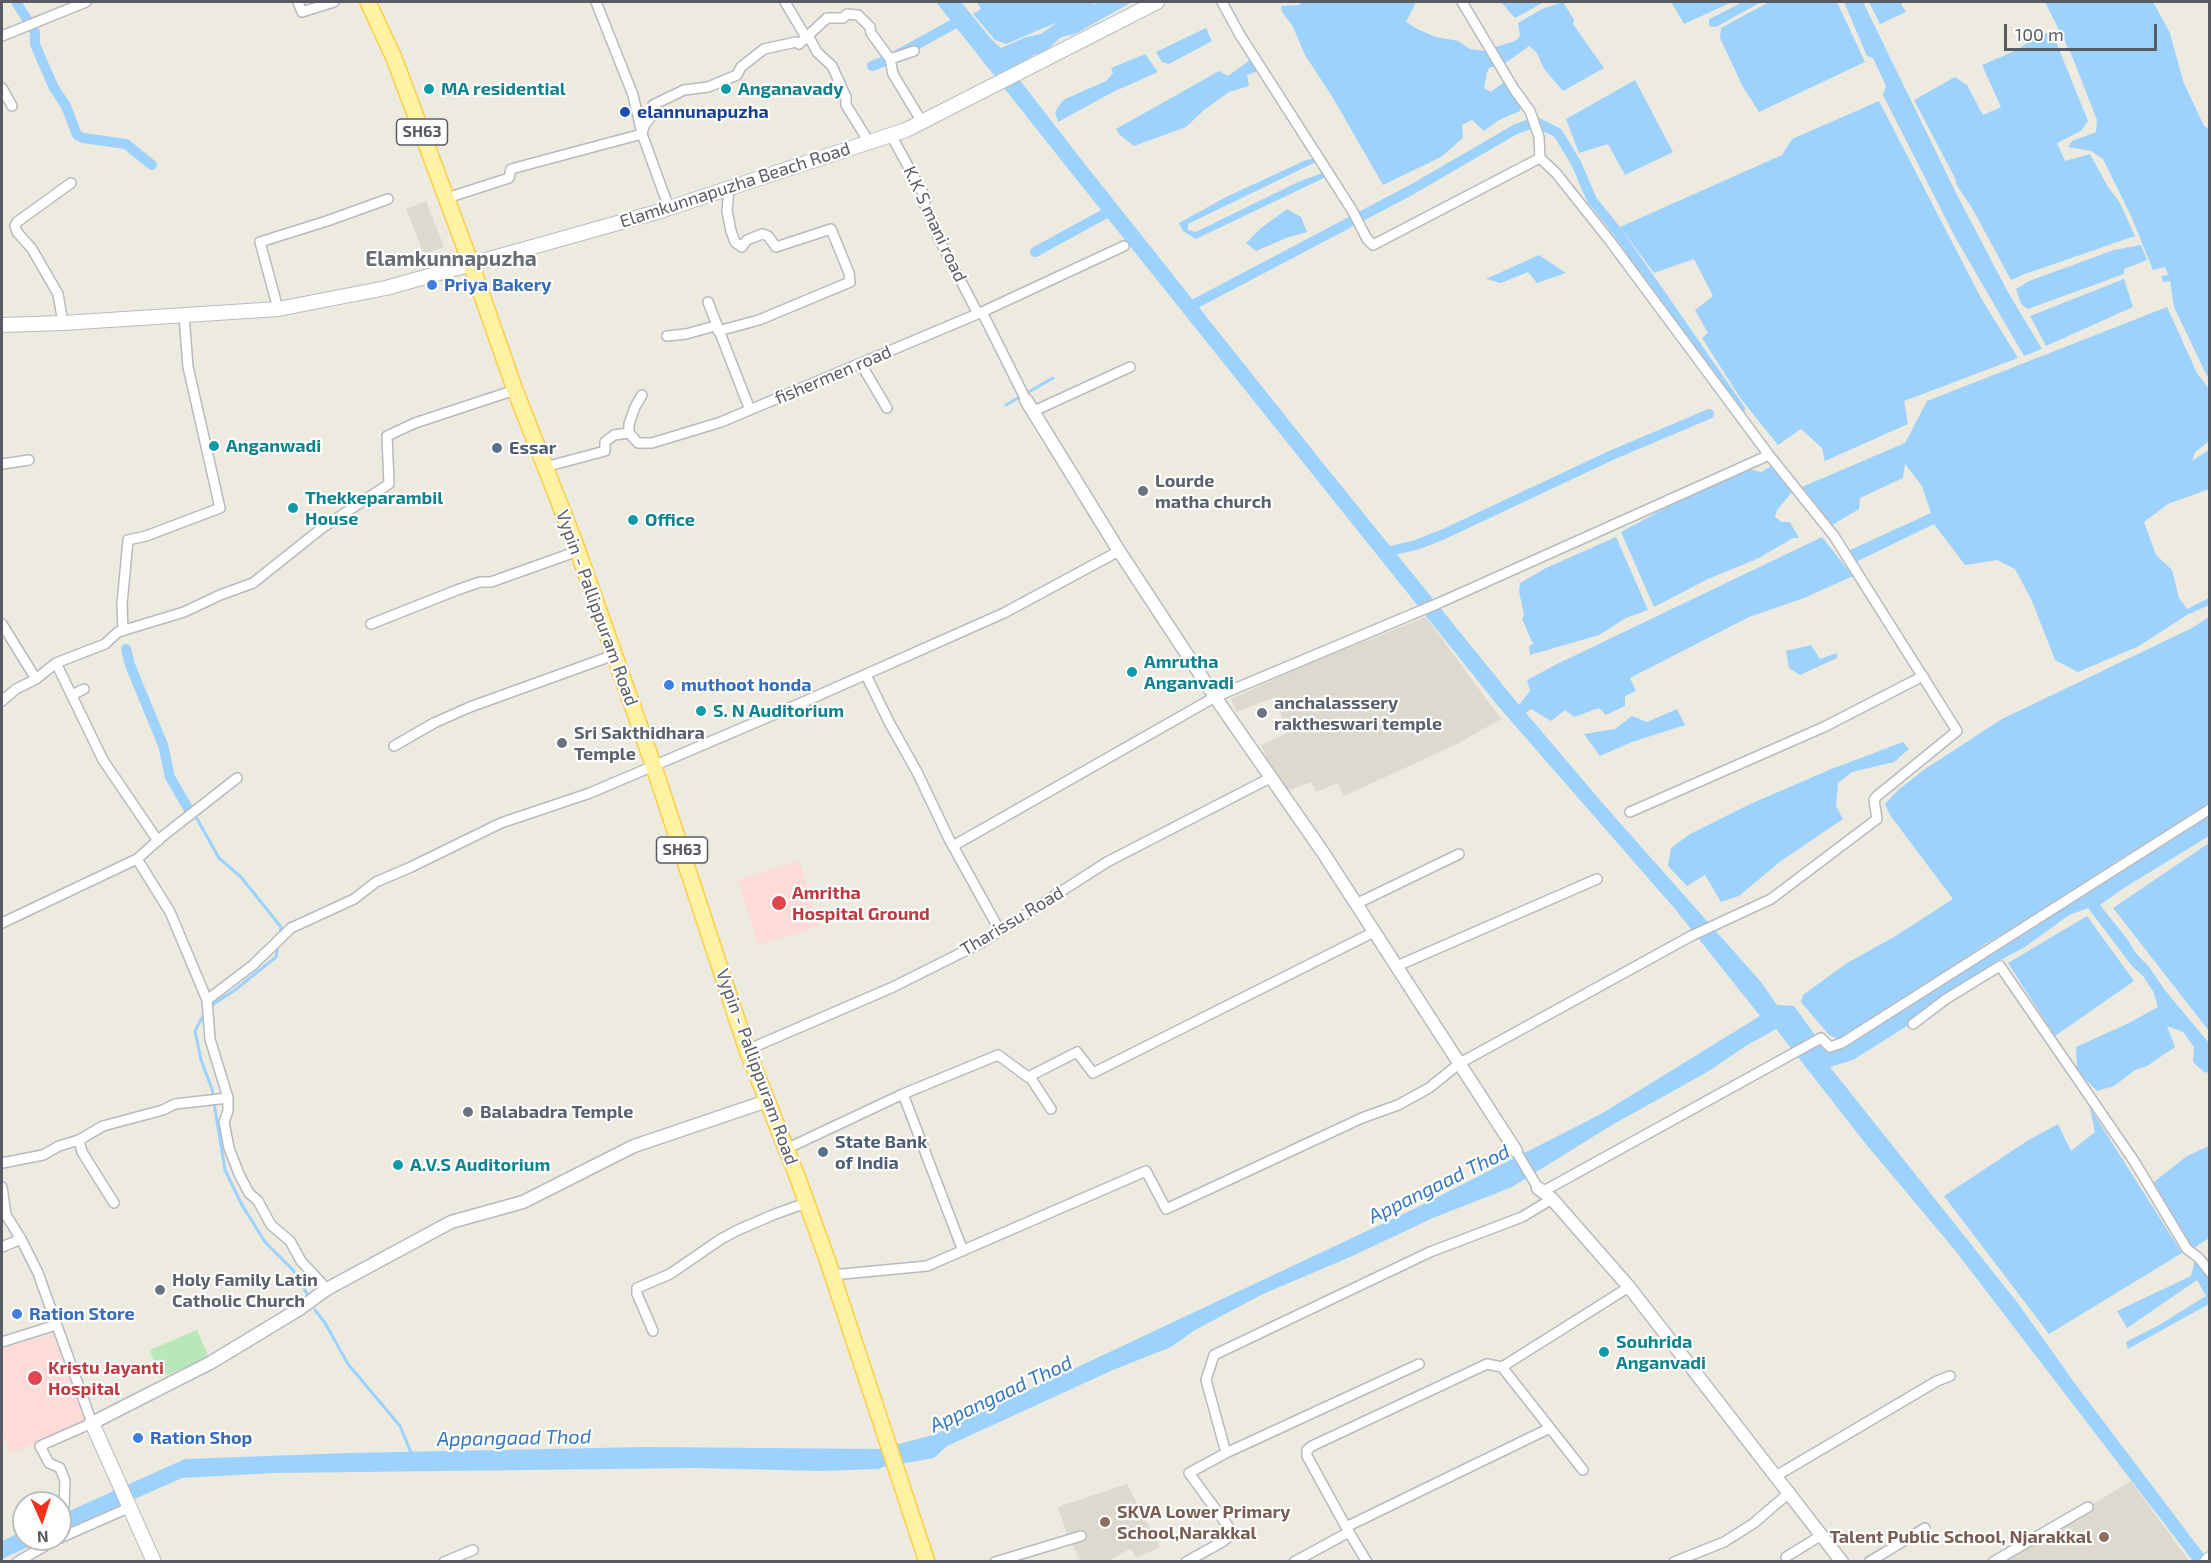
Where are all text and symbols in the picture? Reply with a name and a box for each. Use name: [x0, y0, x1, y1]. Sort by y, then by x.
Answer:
scale bar: [2007, 12, 2160, 50]
text: 100 m: [2015, 23, 2064, 45]
place label: MA residential: [441, 78, 566, 100]
place label: Anganavady: [738, 78, 843, 100]
marker: MA residential: [422, 82, 436, 96]
marker: Anganavady: [719, 82, 733, 96]
place label: elannunapuzha: [637, 101, 769, 123]
marker: elannunapuzha: [618, 105, 632, 119]
road number: SH63: [396, 119, 448, 145]
street label: Elamkunnapuzha Beach Road: [617, 137, 853, 233]
street label: K.K S mani road: [899, 163, 971, 285]
district label: Elamkunnapuzha: [365, 246, 537, 272]
place label: Priya Bakery: [444, 274, 552, 296]
marker: Priya Bakery: [425, 278, 439, 292]
street label: fishermen road: [771, 341, 895, 409]
place label: Anganwadi: [226, 435, 321, 457]
place label: Essar: [509, 437, 556, 459]
marker: Anganwadi: [207, 439, 221, 453]
marker: Essar: [490, 441, 504, 455]
place label: Lourde matha church: [1155, 470, 1272, 512]
marker: Lourde matha church: [1136, 484, 1150, 498]
place label: Thekkeparambil House: [305, 487, 443, 530]
marker: Thekkeparambil House: [286, 501, 300, 515]
street label: Vypin - Pallippuram Road: [551, 507, 643, 709]
place label: Office: [645, 509, 695, 531]
marker: Office: [626, 513, 640, 527]
place label: Amrutha Anganvadi: [1144, 651, 1234, 694]
marker: Amrutha Anganvadi: [1125, 665, 1139, 679]
place label: muthoot honda: [681, 674, 811, 696]
marker: muthoot honda: [662, 678, 676, 692]
place label: anchalasssery raktheswari temple: [1274, 692, 1442, 734]
place label: S. N Auditorium: [713, 700, 844, 722]
marker: S. N Auditorium: [694, 704, 708, 718]
marker: anchalasssery raktheswari temple: [1255, 706, 1269, 720]
place label: Sri Sakthidhara Temple: [574, 722, 705, 764]
marker: Sri Sakthidhara Temple: [555, 736, 569, 750]
road number: SH63: [656, 837, 708, 863]
place label: Amritha Hospital Ground: [792, 882, 930, 924]
street label: Tharissu Road: [957, 882, 1067, 960]
marker: Amritha Hospital Ground: [770, 894, 788, 912]
street label: Vypin - Pallippuram Road: [711, 966, 803, 1168]
place label: Balabadra Temple: [480, 1101, 633, 1123]
marker: Balabadra Temple: [461, 1105, 475, 1119]
place label: State Bank of India: [835, 1131, 927, 1174]
water label: Appangaad Thod: [1364, 1139, 1514, 1229]
marker: State Bank of India: [816, 1145, 830, 1159]
place label: A.V.S Auditorium: [410, 1154, 550, 1176]
marker: A.V.S Auditorium: [391, 1158, 405, 1172]
place label: Holy Family Latin Catholic Church: [172, 1269, 318, 1312]
marker: Holy Family Latin Catholic Church: [153, 1283, 167, 1297]
place label: Ration Store: [29, 1303, 135, 1325]
marker: Ration Store: [10, 1307, 24, 1321]
place label: Souhrida Anganvadi: [1616, 1331, 1706, 1374]
marker: Souhrida Anganvadi: [1597, 1345, 1611, 1359]
water label: Appangaad Thod: [926, 1350, 1076, 1438]
place label: Kristu Jayanti Hospital: [48, 1357, 164, 1400]
marker: Kristu Jayanti Hospital: [26, 1369, 44, 1387]
water label: Appangaad Thod: [437, 1425, 591, 1451]
place label: Ration Shop: [150, 1427, 252, 1449]
marker: Ration Shop: [131, 1431, 145, 1445]
north arrow: [12, 1491, 72, 1551]
place label: SKVA Lower Primary School,Narakkal: [1117, 1501, 1290, 1544]
marker: SKVA Lower Primary School,Narakkal: [1098, 1515, 1112, 1529]
place label: Talent Public School, Njarakkal: [1830, 1526, 2092, 1548]
text: N: [37, 1528, 49, 1547]
marker: Talent Public School, Njarakkal: [2097, 1530, 2111, 1544]

